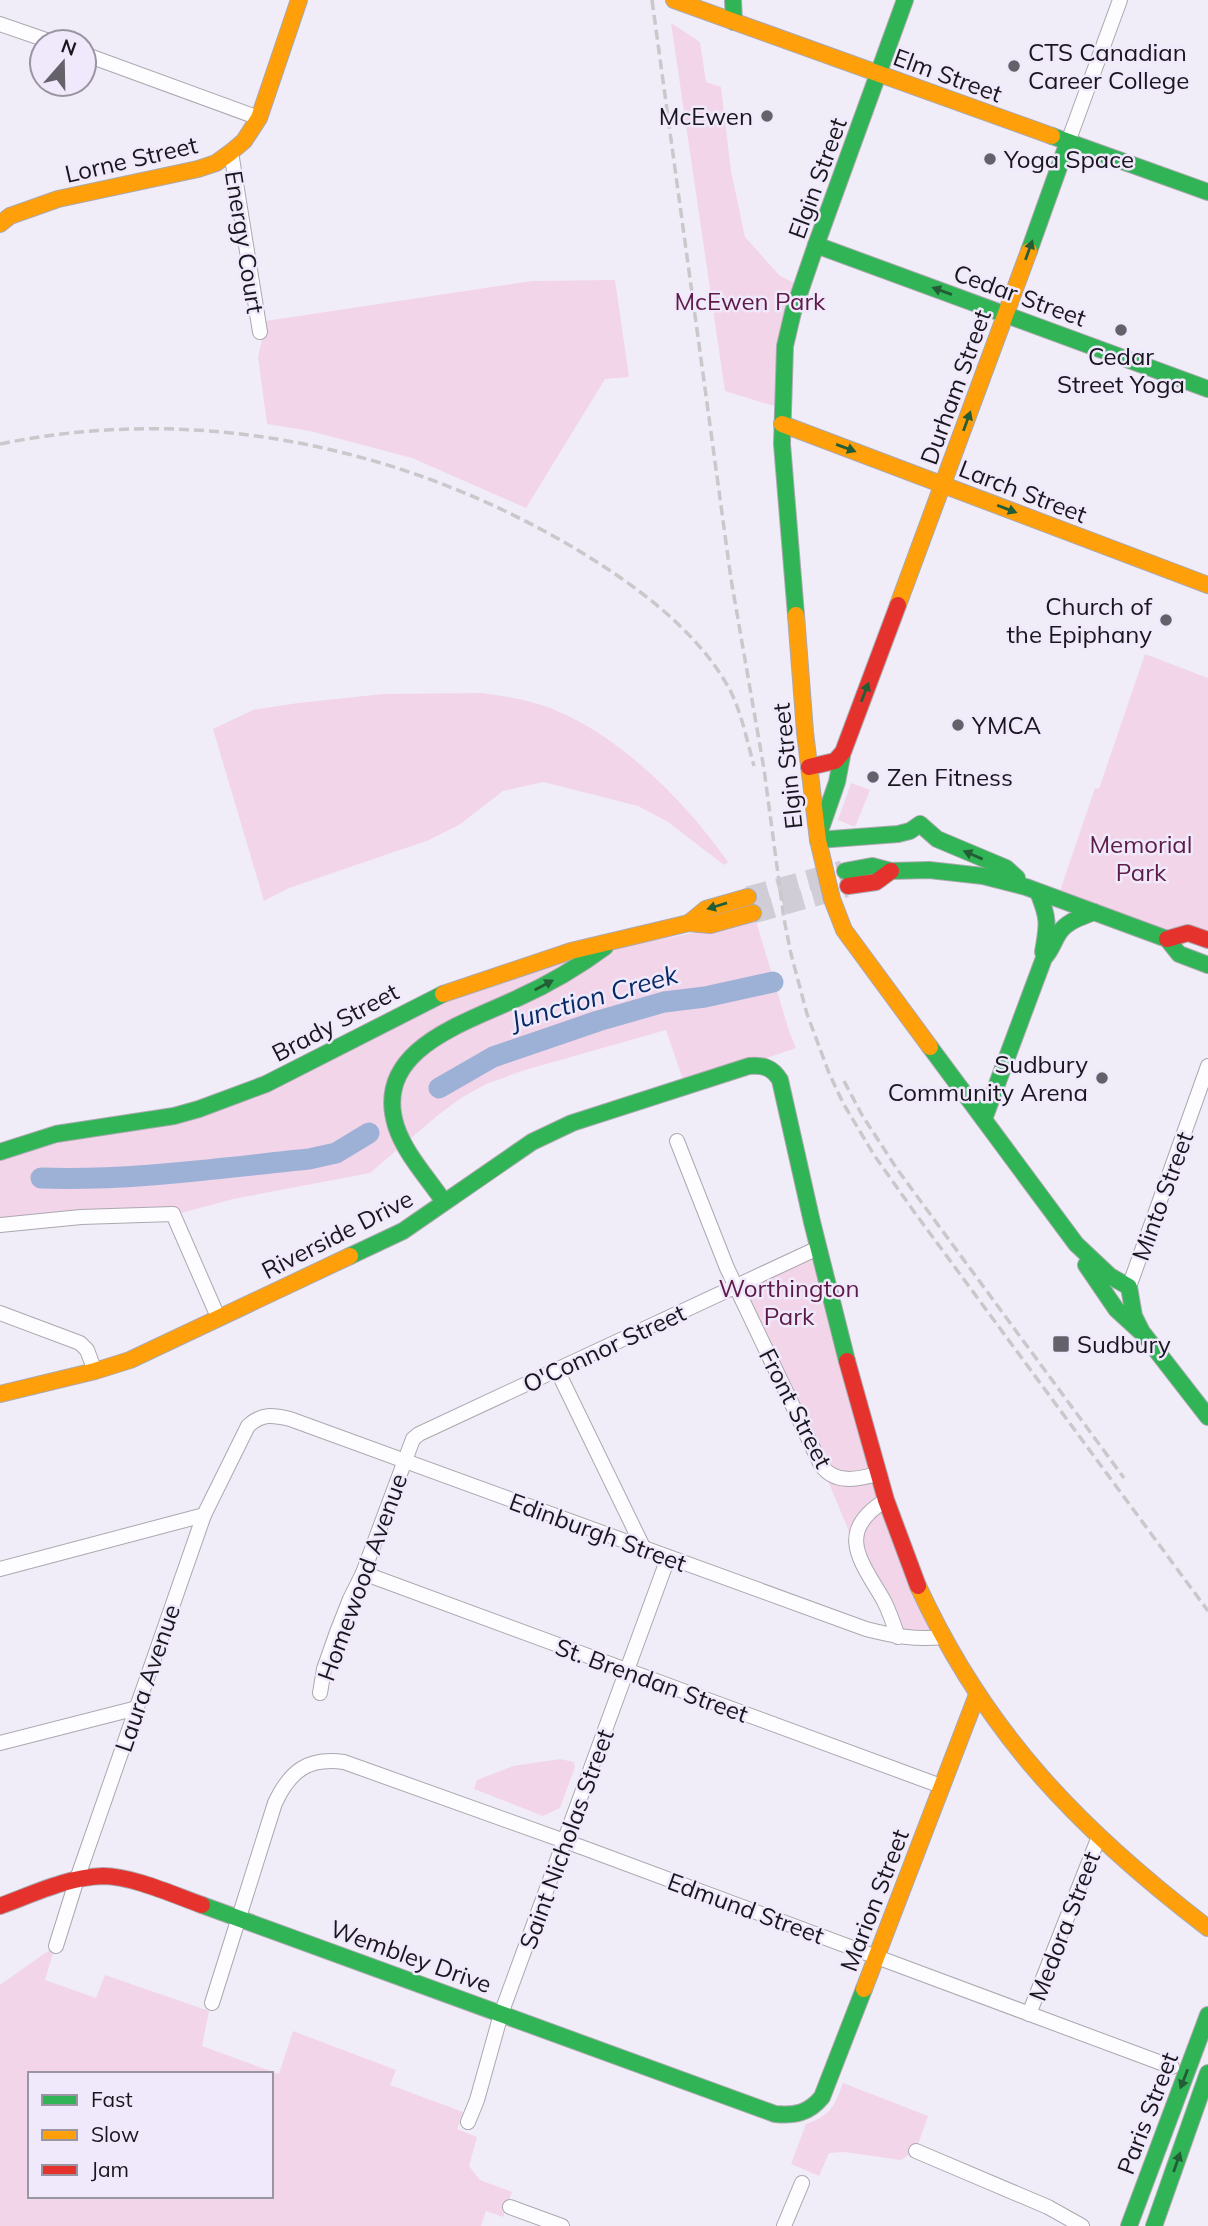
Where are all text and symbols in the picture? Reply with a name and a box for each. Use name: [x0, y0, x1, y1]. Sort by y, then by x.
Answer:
north arrow: [28, 28, 98, 98]
text: N: [58, 33, 80, 61]
place label: CTS Canadian Career College: [1028, 37, 1189, 95]
street label: Elm Street: [890, 41, 1006, 109]
marker: CTS Canadian Career College: [1006, 58, 1022, 74]
place label: McEwen: [659, 101, 753, 131]
marker: McEwen: [759, 108, 775, 124]
street label: Elgin Street: [781, 113, 853, 243]
street label: Lorne Street: [62, 129, 200, 189]
place label: Yoga Space: [1003, 144, 1134, 174]
marker: Yoga Space: [982, 151, 998, 167]
street label: Energy Court: [219, 168, 271, 316]
one-way arrow: [1024, 239, 1035, 260]
street label: Cedar Street: [950, 257, 1090, 333]
one-way arrow: [932, 285, 953, 296]
park label: McEwen Park: [675, 286, 826, 316]
street label: Durham Street: [913, 305, 997, 469]
marker: Cedar Street Yoga: [1113, 322, 1129, 338]
place label: Cedar Street Yoga: [1057, 341, 1185, 399]
one-way arrow: [961, 410, 972, 431]
one-way arrow: [835, 442, 856, 453]
street label: Larch Street: [955, 453, 1091, 529]
one-way arrow: [996, 504, 1017, 515]
place label: Church of the Epiphany: [1006, 591, 1153, 649]
marker: Church of the Epiphany: [1158, 612, 1174, 628]
one-way arrow: [860, 682, 871, 703]
street label: Elgin Street: [765, 701, 809, 831]
place label: YMCA: [971, 710, 1041, 740]
marker: YMCA: [950, 717, 966, 733]
place label: Zen Fitness: [887, 762, 1013, 792]
marker: Zen Fitness: [865, 769, 881, 785]
park label: Memorial Park: [1090, 829, 1192, 887]
one-way arrow: [963, 849, 984, 860]
one-way arrow: [706, 901, 727, 911]
water label: Junction Creek: [505, 957, 682, 1037]
street label: Brady Street: [267, 976, 403, 1068]
one-way arrow: [534, 979, 554, 990]
place label: Sudbury Community Arena: [888, 1049, 1088, 1107]
marker: Sudbury Community Arena: [1094, 1070, 1110, 1086]
street label: Minto Street: [1125, 1127, 1199, 1265]
street label: Riverside Drive: [256, 1183, 418, 1285]
park label: Worthington Park: [718, 1273, 860, 1331]
street label: O'Connor Street: [518, 1297, 690, 1399]
place label: Sudbury: [1077, 1329, 1171, 1359]
marker: Sudbury: [1051, 1334, 1071, 1354]
street label: Front Street: [753, 1343, 839, 1473]
street label: Homewood Avenue: [311, 1469, 413, 1685]
street label: Edinburgh Street: [505, 1486, 691, 1578]
street label: Laura Avenue: [108, 1600, 186, 1756]
street label: St. Brendan Street: [552, 1631, 752, 1729]
street label: Saint Nicholas Street: [512, 1725, 620, 1953]
street label: Marion Street: [833, 1825, 915, 1975]
street label: Medora Street: [1022, 1847, 1106, 2005]
street label: Edmund Street: [664, 1866, 828, 1950]
street label: Wembley Drive: [326, 1913, 496, 1999]
street label: Paris Street: [1110, 2048, 1184, 2178]
one-way arrow: [1178, 2069, 1189, 2090]
legend: [28, 2072, 273, 2198]
text: Fast: [91, 2086, 133, 2112]
text: Slow: [91, 2121, 139, 2147]
one-way arrow: [1172, 2151, 1183, 2172]
text: Jam: [91, 2156, 129, 2182]

